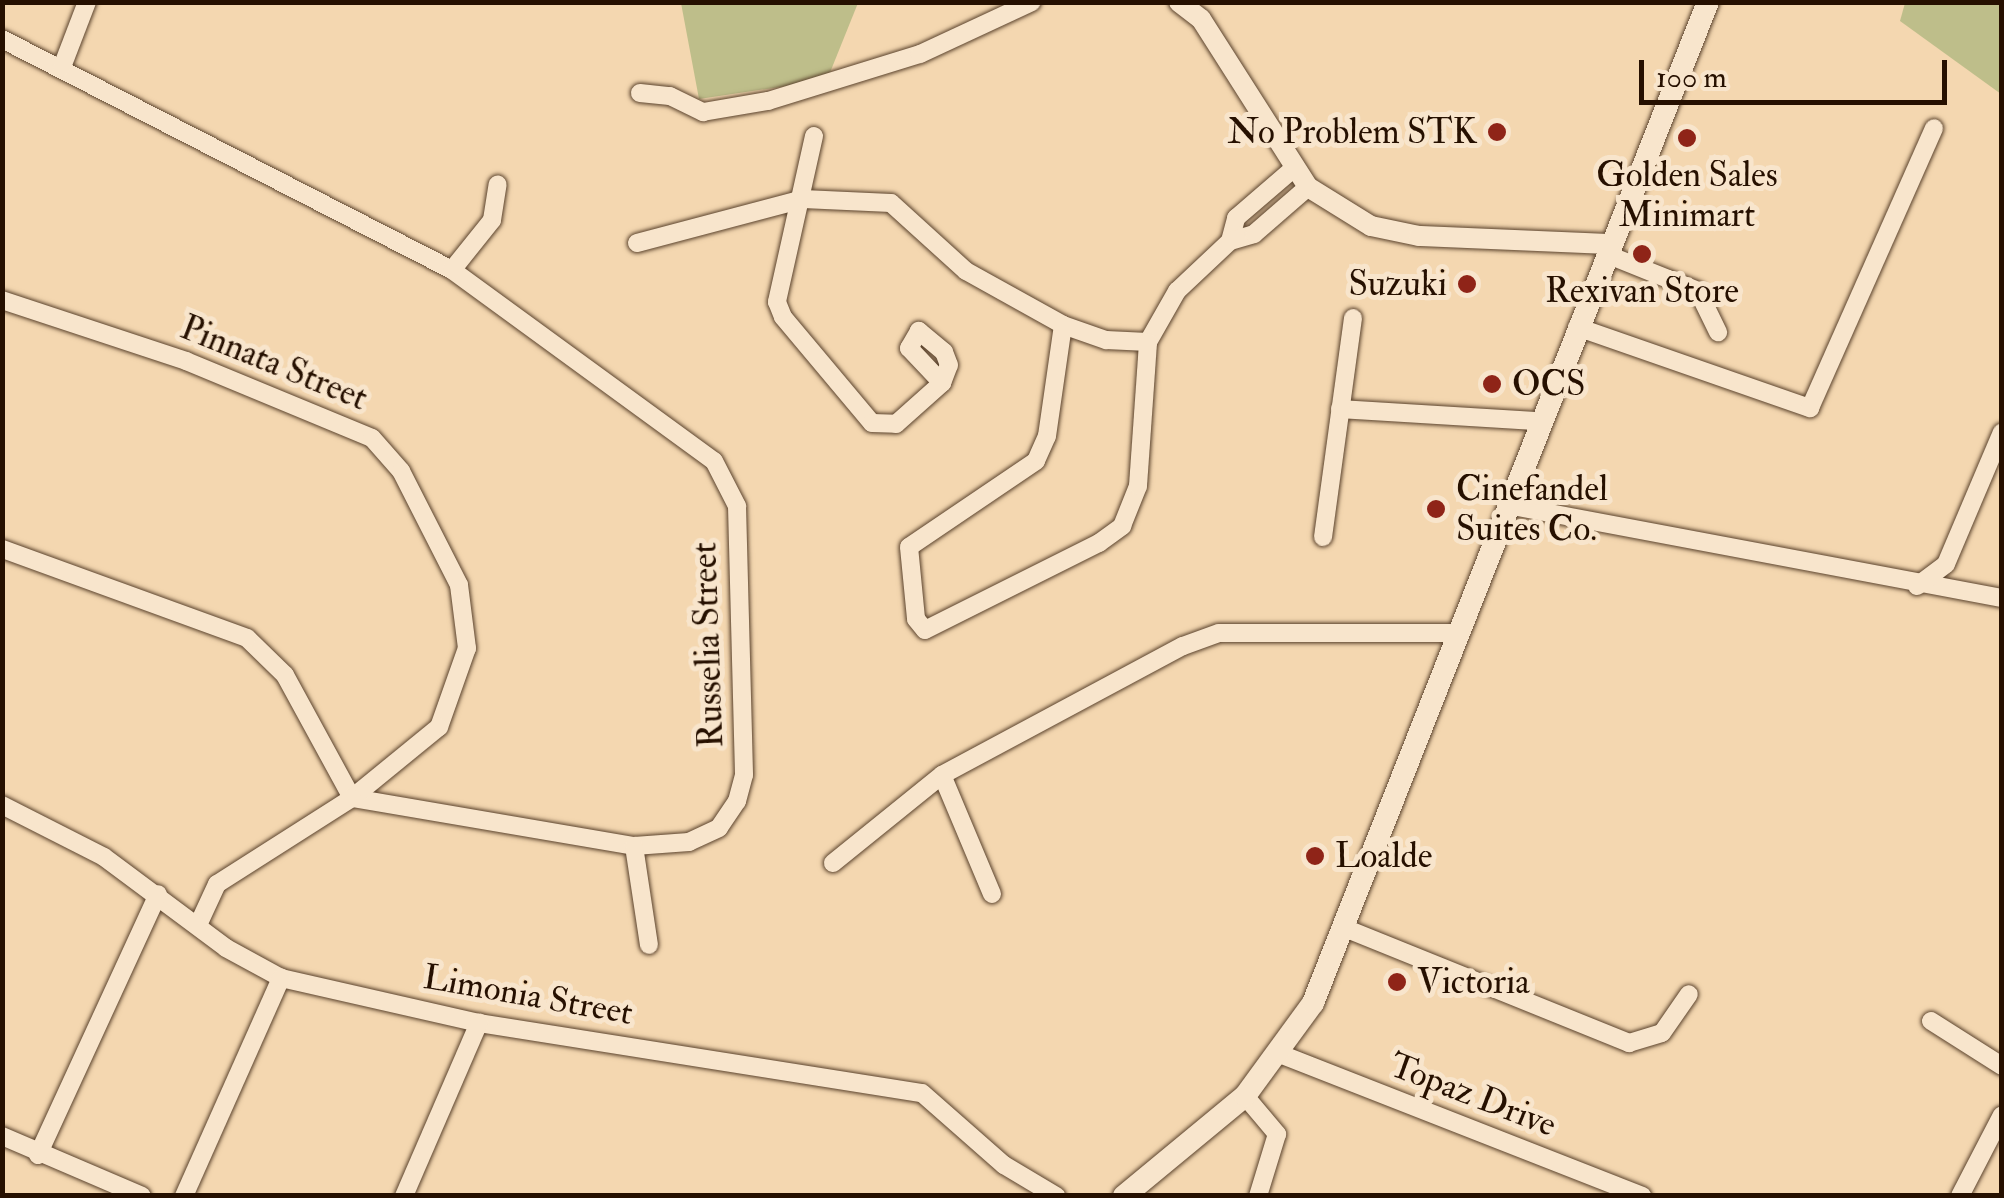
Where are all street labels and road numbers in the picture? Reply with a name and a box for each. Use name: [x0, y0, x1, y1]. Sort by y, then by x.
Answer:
street label: Pinnata Street: [175, 307, 373, 419]
street label: Russelia Street: [683, 541, 733, 749]
street label: Limonia Street: [420, 956, 636, 1034]
street label: Topaz Drive: [1384, 1044, 1562, 1146]

